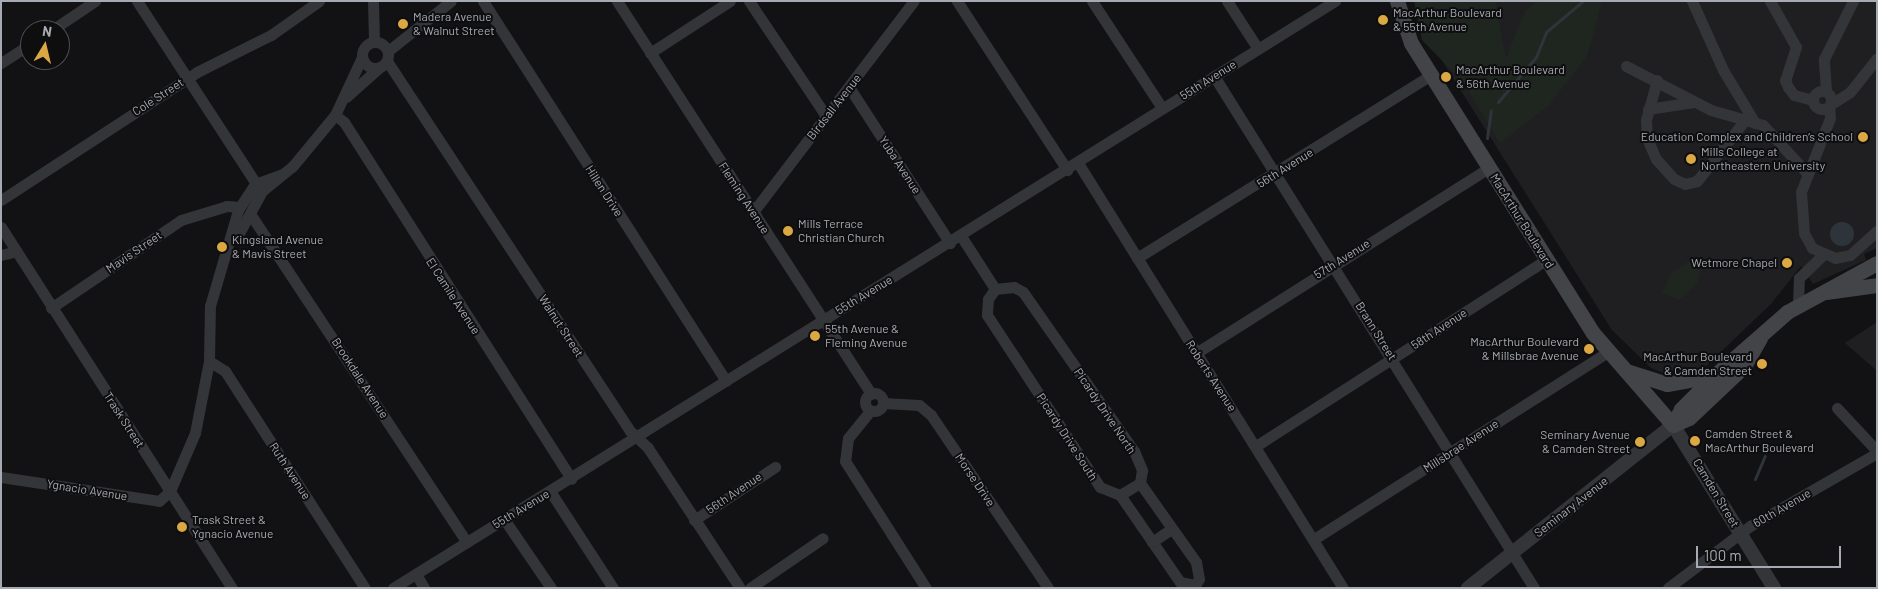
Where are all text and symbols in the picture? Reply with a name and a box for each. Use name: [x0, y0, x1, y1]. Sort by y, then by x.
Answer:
place label: MacArthur Boulevard & 55th Avenue: [1393, 6, 1502, 34]
place label: Madera Avenue & Walnut Street: [413, 10, 495, 38]
marker: MacArthur Boulevard & 55th Avenue: [1377, 14, 1389, 26]
marker: Madera Avenue & Walnut Street: [397, 18, 409, 30]
north arrow: [20, 20, 70, 70]
text: N: [41, 22, 53, 40]
street label: 55th Avenue: [1177, 57, 1239, 103]
place label: MacArthur Boulevard & 56th Avenue: [1456, 63, 1565, 91]
street label: Birdsall Avenue: [804, 71, 864, 143]
marker: MacArthur Boulevard & 56th Avenue: [1440, 71, 1452, 83]
street label: Cole Street: [130, 75, 186, 119]
place label: Education Complex and Children’s School: [1641, 130, 1853, 144]
marker: Education Complex and Children’s School: [1857, 131, 1869, 143]
street label: Yuba Avenue: [876, 133, 924, 197]
street label: 56th Avenue: [1254, 145, 1316, 191]
place label: Mills College at Northeastern University: [1701, 145, 1825, 173]
marker: Mills College at Northeastern University: [1685, 153, 1697, 165]
street label: Fleming Avenue: [716, 160, 772, 236]
street label: Hillen Drive: [582, 163, 626, 219]
street label: MacArthur Boulevard: [1487, 171, 1557, 271]
place label: Mills Terrace Christian Church: [798, 217, 885, 245]
marker: Mills Terrace Christian Church: [782, 225, 794, 237]
street label: Mavis Street: [103, 228, 165, 276]
place label: Kingsland Avenue & Mavis Street: [232, 233, 323, 261]
street label: 57th Avenue: [1311, 236, 1373, 282]
marker: Kingsland Avenue & Mavis Street: [216, 241, 228, 253]
street label: El Camile Avenue: [423, 255, 483, 337]
place label: Wetmore Chapel: [1691, 256, 1777, 270]
marker: Wetmore Chapel: [1781, 257, 1793, 269]
street label: 55th Avenue: [833, 272, 895, 318]
street label: Walnut Street: [536, 292, 586, 360]
street label: Brann Street: [1352, 299, 1400, 363]
street label: 58th Avenue: [1408, 306, 1470, 352]
place label: 55th Avenue & Fleming Avenue: [825, 322, 907, 350]
marker: 55th Avenue & Fleming Avenue: [809, 330, 821, 342]
street label: Brookdale Avenue: [329, 335, 391, 421]
place label: MacArthur Boulevard & Millsbrae Avenue: [1470, 335, 1579, 363]
street label: Roberts Avenue: [1183, 338, 1239, 414]
marker: MacArthur Boulevard & Millsbrae Avenue: [1583, 343, 1595, 355]
place label: MacArthur Boulevard & Camden Street: [1643, 350, 1752, 378]
marker: MacArthur Boulevard & Camden Street: [1756, 358, 1768, 370]
street label: Picardy Drive North: [1071, 365, 1139, 457]
street label: Trask Street: [101, 389, 147, 451]
street label: Picardy Drive South: [1033, 391, 1101, 483]
street label: Millsbrae Avenue: [1421, 416, 1501, 476]
place label: Camden Street & MacArthur Boulevard: [1705, 427, 1814, 455]
place label: Seminary Avenue & Camden Street: [1540, 428, 1630, 456]
marker: Camden Street & MacArthur Boulevard: [1689, 435, 1701, 447]
marker: Seminary Avenue & Camden Street: [1634, 436, 1646, 448]
street label: Ruth Avenue: [266, 440, 314, 502]
street label: Morse Drive: [952, 451, 998, 509]
street label: Camden Street: [1690, 456, 1742, 530]
street label: 56th Avenue: [704, 469, 764, 517]
street label: Seminary Avenue: [1531, 474, 1611, 540]
street label: Ygnacio Avenue: [46, 477, 128, 503]
street label: 55th Avenue: [490, 486, 552, 532]
street label: 60th Avenue: [1751, 486, 1813, 530]
place label: Trask Street & Ygnacio Avenue: [192, 513, 273, 541]
marker: Trask Street & Ygnacio Avenue: [176, 521, 188, 533]
scale bar: [1698, 536, 1843, 568]
text: 100 m: [1704, 546, 1742, 564]

